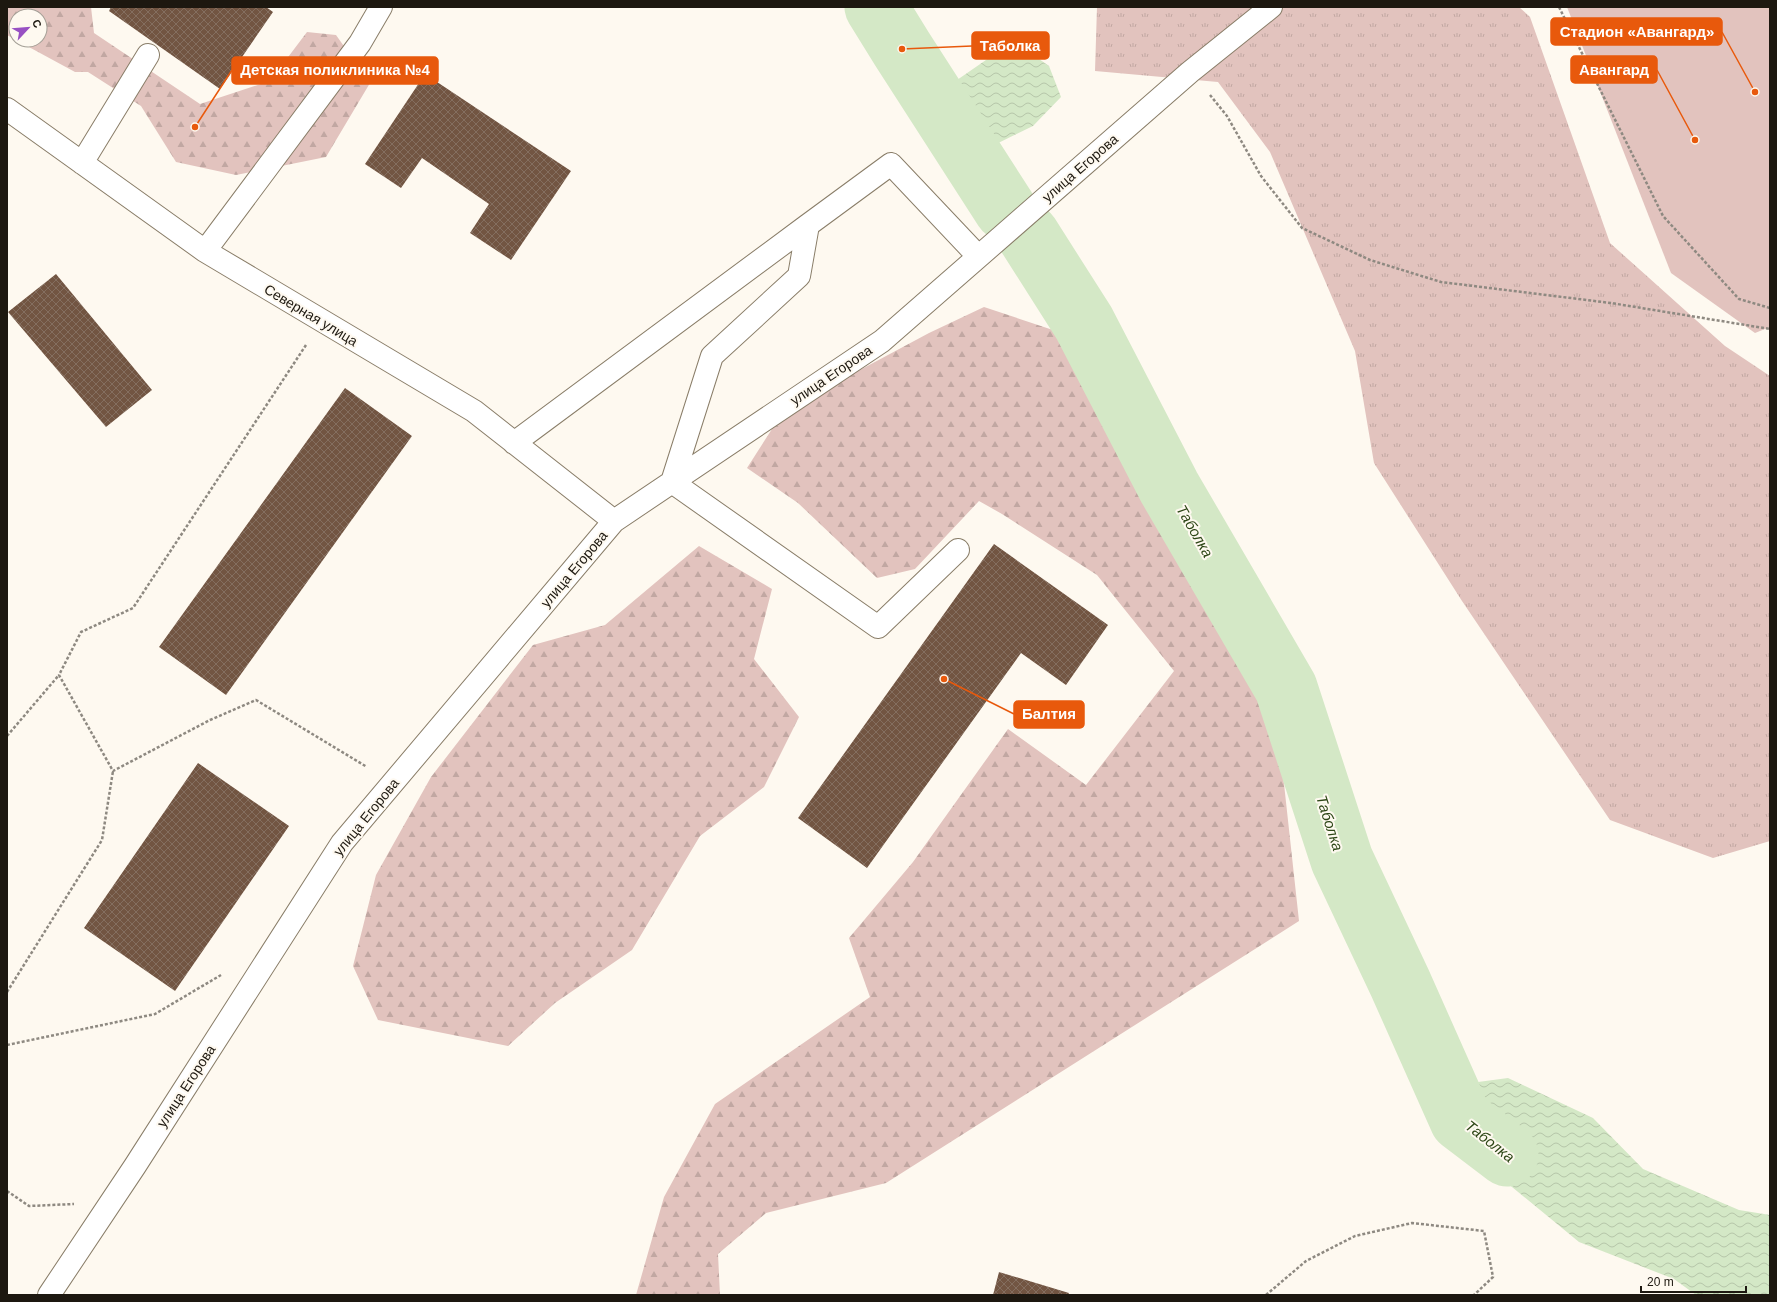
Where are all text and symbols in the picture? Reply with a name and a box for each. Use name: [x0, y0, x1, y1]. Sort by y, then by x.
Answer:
north arrow: [8, 8, 48, 48]
text: С: [30, 17, 44, 30]
callout: Стадион «Авангард»: [1551, 18, 1722, 45]
text: Стадион «Авангард»: [1560, 23, 1714, 40]
callout: Таболка: [972, 32, 1049, 59]
text: Таболка: [980, 37, 1041, 54]
callout: Авангард: [1571, 56, 1657, 83]
callout: Детская поликлиника №4: [232, 57, 438, 84]
text: Детская поликлиника №4: [240, 61, 430, 78]
text: Авангард: [1579, 61, 1650, 78]
street label: улица Егорова: [1039, 131, 1121, 205]
street label: Северная улица: [261, 281, 361, 349]
street label: улица Егорова: [787, 342, 875, 408]
water label: Таболка: [1173, 502, 1217, 560]
street label: улица Егорова: [537, 527, 611, 611]
callout: Балтия: [1014, 701, 1084, 728]
text: Балтия: [1022, 705, 1076, 722]
street label: улица Егорова: [330, 775, 402, 859]
water label: Таболка: [1313, 793, 1347, 853]
street label: улица Егорова: [153, 1042, 219, 1130]
water label: Таболка: [1462, 1117, 1518, 1165]
scale bar: [1641, 1268, 1746, 1294]
text: 20 m: [1647, 1275, 1674, 1289]

